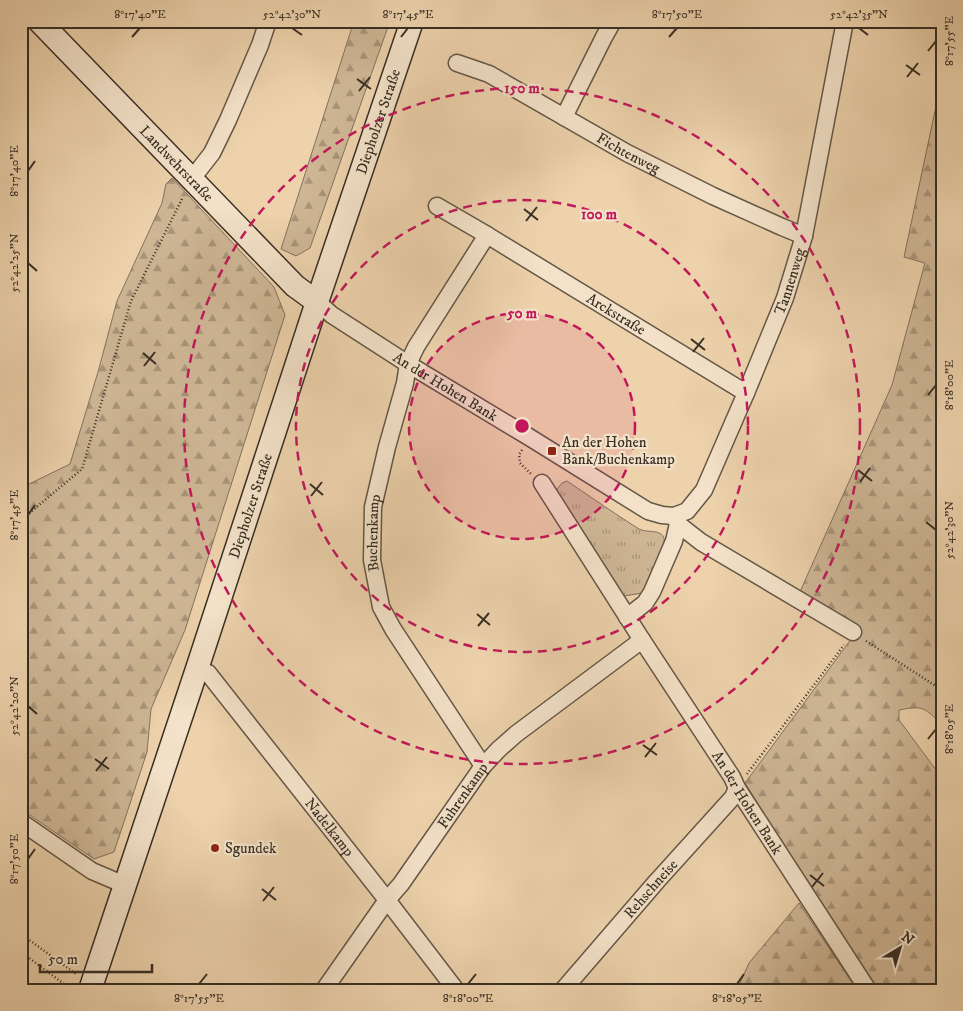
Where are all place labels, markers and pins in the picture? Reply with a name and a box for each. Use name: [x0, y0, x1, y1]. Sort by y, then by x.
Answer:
centre of rings: [513, 417, 531, 435]
place label: An der Hohen Bank/Buchenkamp: [562, 433, 675, 469]
marker: An der Hohen Bank/Buchenkamp: [546, 445, 558, 457]
place label: Sgundek: [225, 839, 277, 858]
marker: Sgundek: [209, 842, 221, 854]

